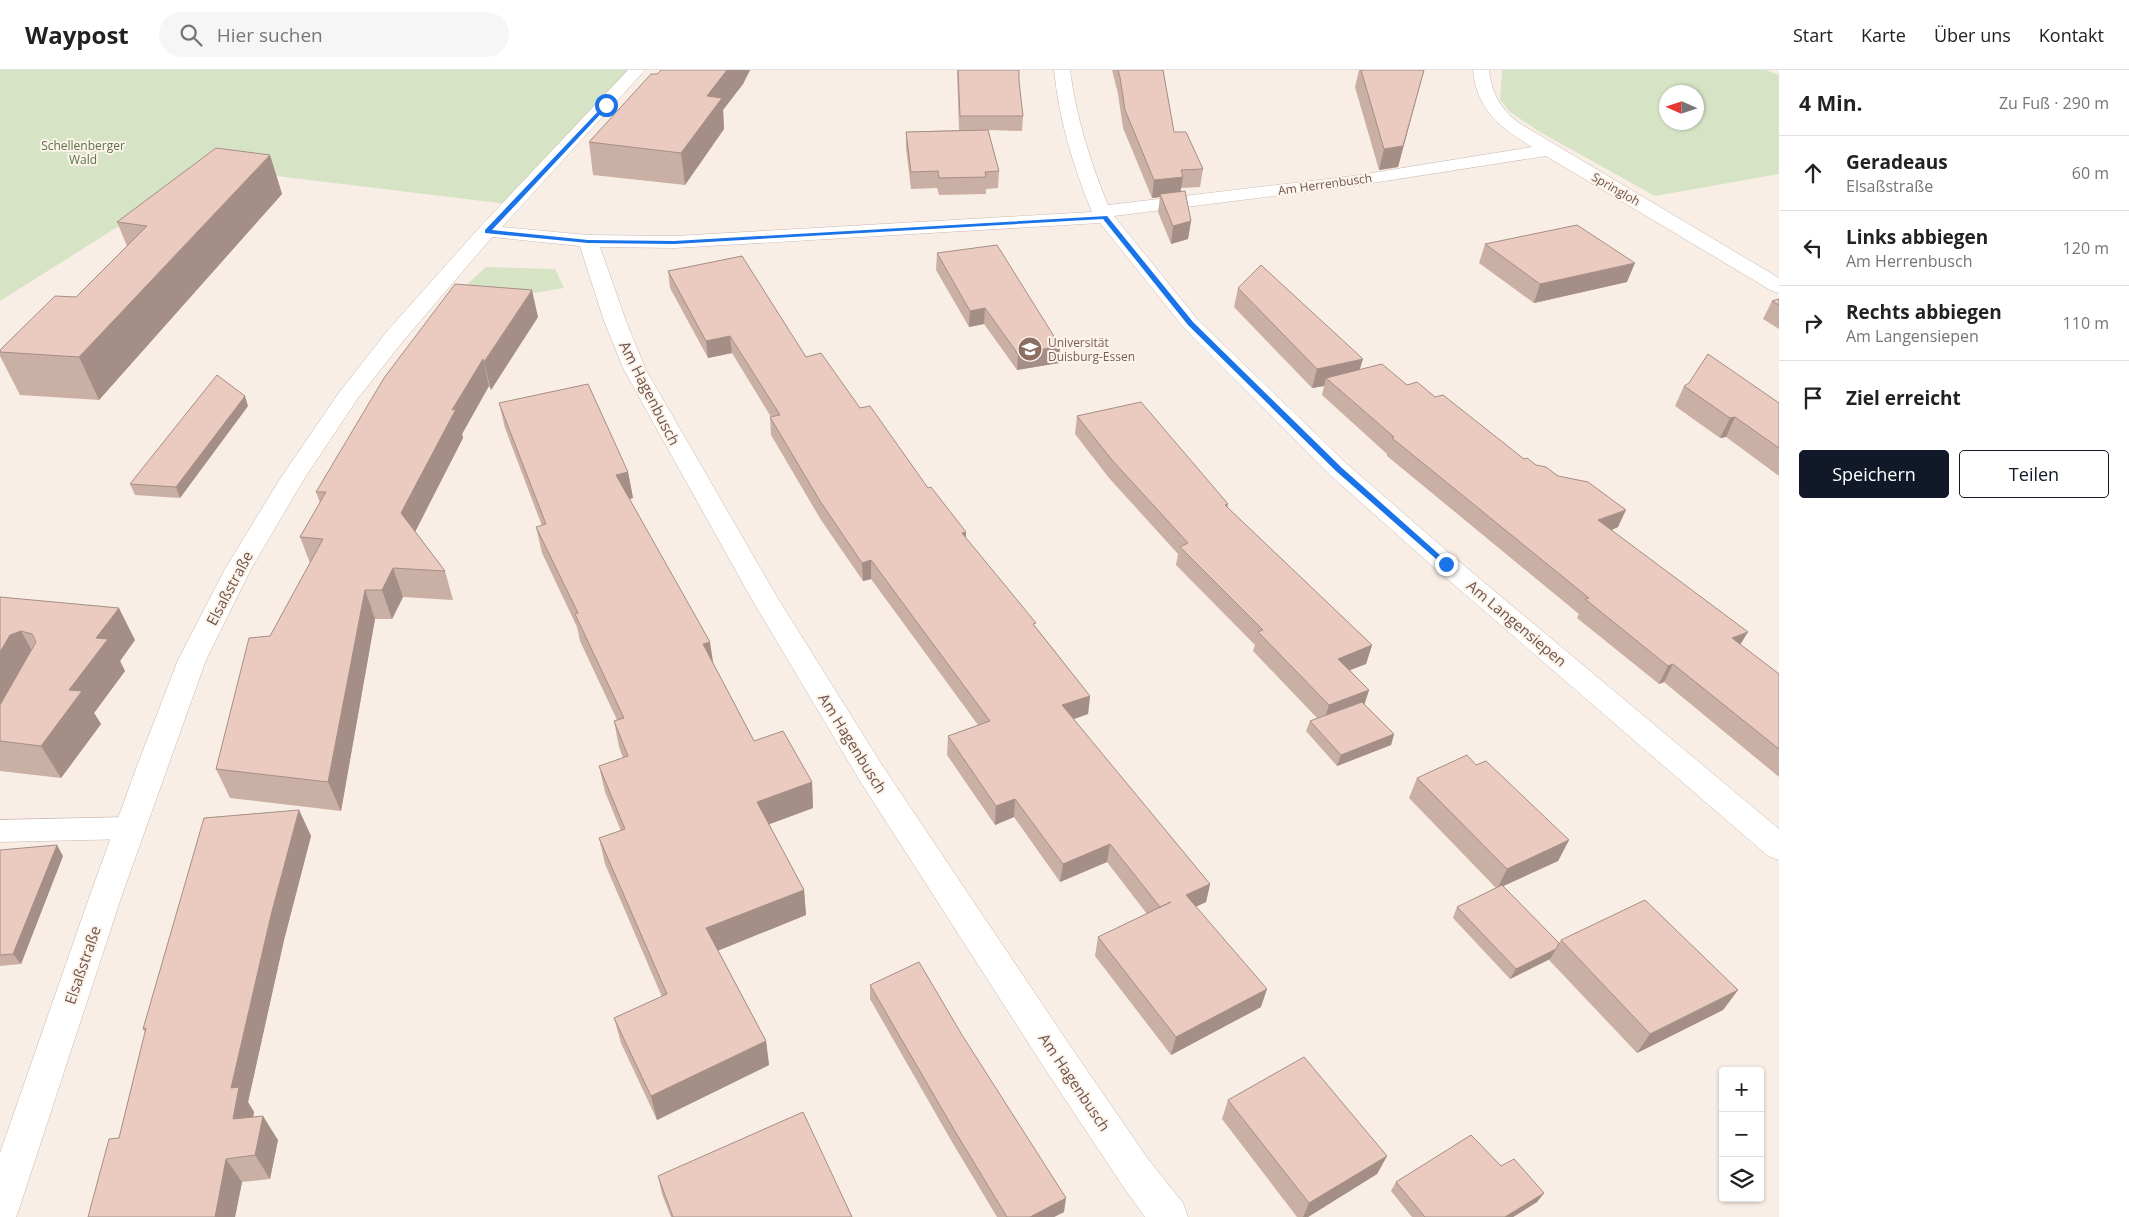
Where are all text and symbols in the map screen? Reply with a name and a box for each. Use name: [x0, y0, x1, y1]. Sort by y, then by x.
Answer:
search box: [159, 12, 509, 57]
text: Waypost: [25, 18, 129, 51]
icon: search: [177, 21, 205, 49]
text: Hier suchen: [217, 22, 323, 48]
text: Start: [1793, 23, 1833, 47]
text: Karte: [1861, 23, 1906, 47]
text: Über uns: [1934, 23, 2011, 47]
text: Kontakt: [2039, 23, 2104, 47]
north arrow: [1659, 85, 1704, 130]
text: 4 Min.: [1799, 89, 1862, 117]
text: Zu Fuß · 290 m: [1999, 92, 2109, 114]
route start: [595, 94, 618, 117]
park label: Schellenberger Wald: [41, 137, 125, 168]
text: Geradeaus: [1846, 149, 1948, 175]
icon: ahead: [1799, 159, 1827, 187]
text: 60 m: [2072, 162, 2109, 184]
street label: Springloh: [1589, 168, 1643, 210]
street label: Am Herrenbusch: [1277, 169, 1373, 199]
text: Elsaßstraße: [1846, 175, 1933, 197]
text: Links abbiegen: [1846, 224, 1988, 250]
icon: left: [1799, 234, 1827, 262]
text: 120 m: [2063, 237, 2109, 259]
text: Am Herrenbusch: [1846, 250, 1972, 272]
text: Rechts abbiegen: [1846, 299, 2002, 325]
icon: right: [1799, 309, 1827, 337]
text: 110 m: [2063, 312, 2109, 334]
text: Am Langensiepen: [1846, 325, 1979, 347]
place label: Universität Duisburg-Essen: [1048, 334, 1135, 365]
school or university icon: Universität Duisburg-Essen: [1017, 336, 1043, 362]
street label: Am Hagenbusch: [615, 338, 685, 448]
icon: arrive: [1799, 384, 1827, 412]
text: Ziel erreicht: [1846, 385, 1961, 411]
button: Speichern: [1799, 450, 1949, 498]
button: Teilen: [1959, 450, 2109, 498]
street label: Elsaßstraße: [201, 547, 257, 629]
route end: [1435, 553, 1458, 576]
street label: Am Langensiepen: [1463, 575, 1571, 671]
street label: Am Hagenbusch: [814, 689, 892, 797]
street label: Elsaßstraße: [59, 923, 105, 1007]
street label: Am Hagenbusch: [1035, 1029, 1115, 1135]
map controls: [1719, 1067, 1764, 1202]
button: +: [1719, 1067, 1764, 1112]
button: −: [1719, 1112, 1764, 1157]
button: layers: [1719, 1157, 1764, 1202]

